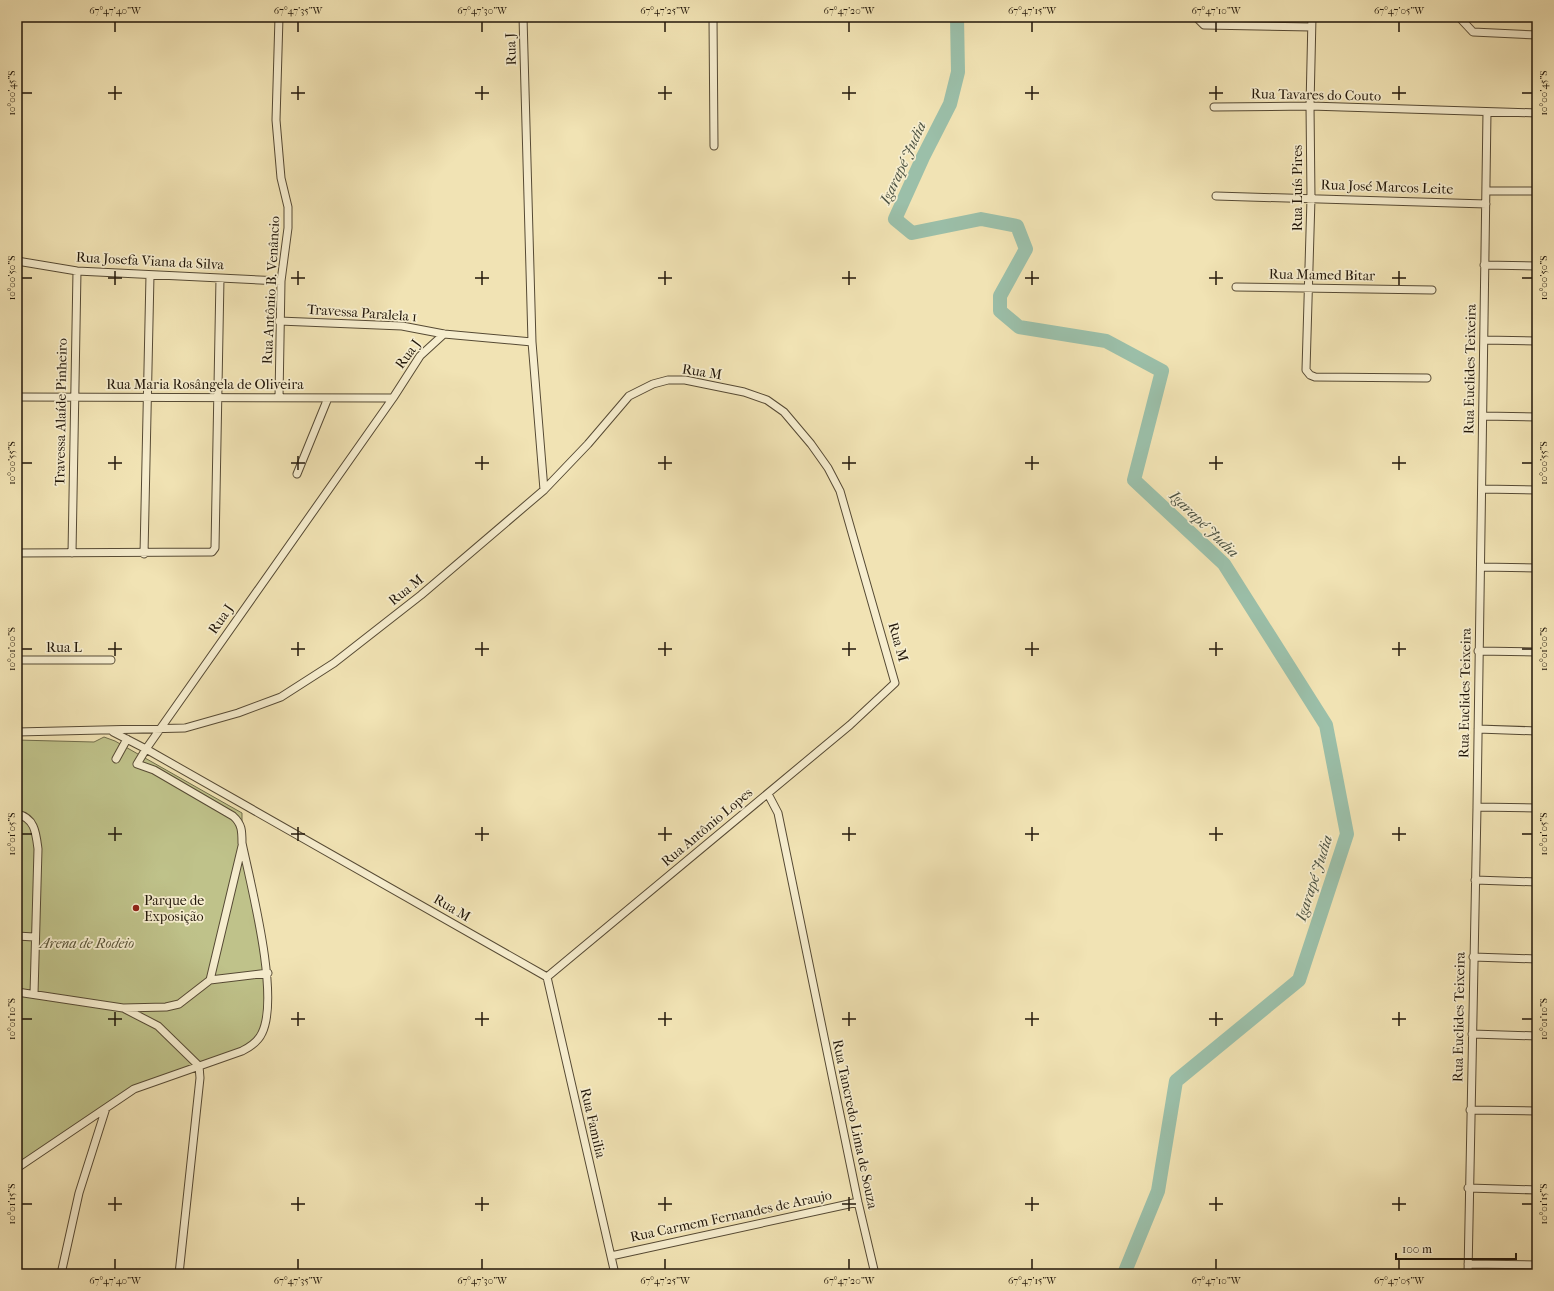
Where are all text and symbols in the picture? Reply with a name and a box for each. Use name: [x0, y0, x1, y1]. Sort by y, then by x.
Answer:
text: 67°47'40"W: [89, 5, 142, 17]
text: 67°47'35"W: [274, 5, 323, 17]
text: 67°47'30"W: [457, 5, 508, 17]
text: 67°47'25"W: [640, 5, 691, 17]
text: 67°47'20"W: [824, 5, 876, 17]
text: 67°47'15"W: [1008, 5, 1057, 17]
text: 67°47'10"W: [1191, 5, 1242, 17]
text: 67°47'05"W: [1374, 5, 1425, 17]
street label: Rua J: [502, 32, 520, 66]
text: 10°00'45"S: [6, 71, 18, 115]
text: 10°00'45"S: [1538, 71, 1550, 115]
street label: Rua Tavares do Couto: [1251, 85, 1381, 105]
water label: Igarapé Judia: [876, 119, 930, 208]
street label: Rua Luís Pires: [1289, 145, 1306, 231]
street label: Rua José Marcos Leite: [1320, 176, 1454, 198]
street label: Rua Antônio B. Venâncio: [259, 215, 283, 365]
street label: Rua Josefa Viana da Silva: [75, 249, 225, 273]
text: 10°00'50"S: [6, 256, 18, 300]
text: 10°00'50"S: [1538, 256, 1550, 300]
street label: Rua Mamed Bitar: [1269, 266, 1375, 284]
street label: Travessa Paralela 1: [306, 301, 418, 325]
street label: Rua Euclides Teixeira: [1460, 303, 1480, 434]
street label: Rua J: [392, 336, 424, 372]
street label: Travessa Alaíde Pinheiro: [51, 338, 71, 486]
street label: Rua M: [681, 360, 723, 384]
street label: Rua Maria Rosângela de Oliveira: [106, 376, 304, 393]
text: 10°00'55"S: [6, 441, 18, 485]
text: 10°00'55"S: [1538, 441, 1550, 485]
water label: Igarapé Judia: [1165, 486, 1242, 562]
street label: Rua M: [385, 571, 427, 609]
street label: Rua J: [205, 601, 237, 637]
street label: Rua M: [884, 620, 912, 664]
text: 10°01'00"S: [6, 627, 18, 671]
street label: Rua Euclides Teixeira: [1455, 627, 1475, 758]
text: 10°01'00"S: [1538, 627, 1550, 671]
street label: Rua L: [46, 639, 82, 656]
street label: Rua Antônio Lopes: [658, 784, 756, 870]
text: 10°01'05"S: [6, 813, 18, 855]
text: 10°01'05"S: [1538, 813, 1550, 855]
water label: Igarapé Judia: [1291, 833, 1336, 924]
street label: Rua M: [430, 891, 474, 925]
place label: Parque de Exposição: [144, 892, 204, 925]
marker: Parque de Exposição: [131, 903, 141, 913]
park label: Arena de Rodeio: [38, 935, 134, 952]
street label: Rua Euclides Teixeira: [1449, 951, 1469, 1082]
text: 10°01'10"S: [6, 998, 18, 1040]
text: 10°01'10"S: [1538, 998, 1550, 1040]
street label: Rua Tancredo Lima de Souza: [829, 1038, 881, 1211]
street label: Rua Familia: [577, 1086, 609, 1160]
text: 10°01'15"S: [6, 1184, 18, 1224]
text: 10°01'15"S: [1538, 1184, 1550, 1224]
street label: Rua Carmem Fernandes de Araujo: [629, 1186, 833, 1246]
scale bar: [1396, 1235, 1516, 1261]
text: 100 m: [1402, 1242, 1432, 1256]
text: 67°47'40"W: [89, 1275, 142, 1287]
text: 67°47'35"W: [274, 1275, 323, 1287]
text: 67°47'30"W: [457, 1275, 508, 1287]
text: 67°47'25"W: [640, 1275, 691, 1287]
text: 67°47'20"W: [824, 1275, 876, 1287]
text: 67°47'15"W: [1008, 1275, 1057, 1287]
text: 67°47'10"W: [1191, 1275, 1242, 1287]
text: 67°47'05"W: [1374, 1275, 1425, 1287]

